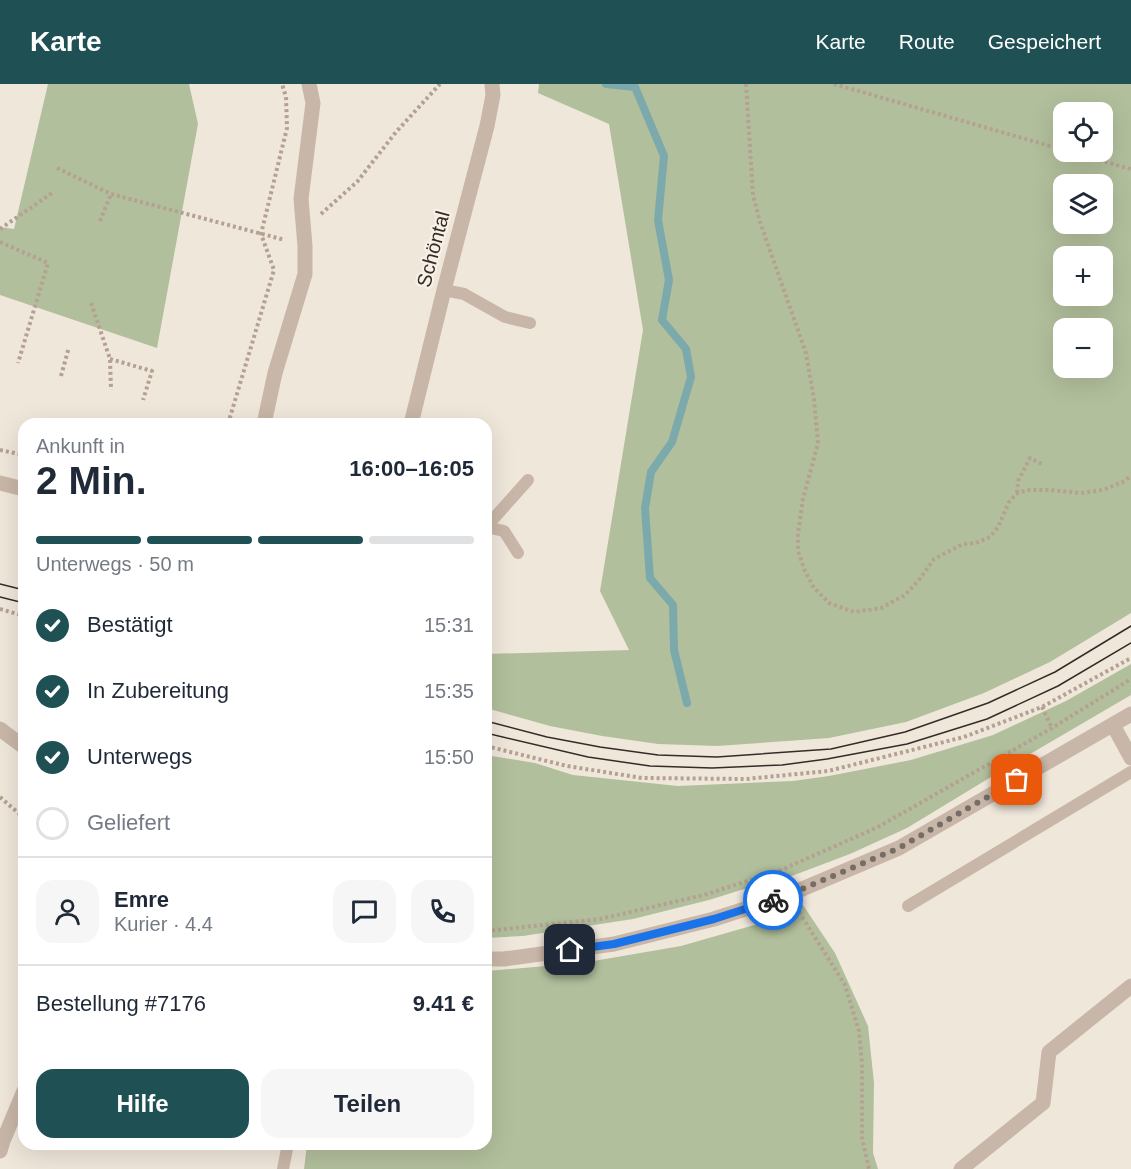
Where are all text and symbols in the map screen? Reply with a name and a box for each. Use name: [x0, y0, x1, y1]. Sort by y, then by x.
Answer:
text: Karte: [30, 26, 102, 57]
text: Karte: [816, 30, 866, 53]
text: Route: [899, 30, 955, 53]
text: Gespeichert: [988, 30, 1101, 53]
map controls: [1053, 102, 1113, 378]
button: locate: [1053, 102, 1113, 162]
button: layers: [1053, 174, 1113, 234]
street label: Schöntal: [412, 209, 454, 289]
button: +: [1053, 246, 1113, 306]
button: −: [1053, 318, 1113, 378]
text: Ankunft in: [36, 435, 125, 457]
text: 16:00–16:05: [349, 456, 474, 481]
text: 2 Min.: [36, 459, 147, 502]
text: Unterwegs · 50 m: [36, 553, 194, 575]
icon: check: [36, 609, 69, 642]
text: Bestätigt: [87, 612, 173, 637]
text: 15:31: [424, 614, 474, 636]
icon: check: [36, 675, 69, 708]
text: In Zubereitung: [87, 678, 229, 703]
text: 15:35: [424, 680, 474, 702]
icon: check: [36, 741, 69, 774]
text: Unterwegs: [87, 744, 192, 769]
text: 15:50: [424, 746, 474, 768]
pin: [991, 754, 1042, 805]
icon: bag: [1000, 763, 1033, 796]
text: Geliefert: [87, 810, 170, 835]
courier: [743, 870, 803, 930]
button: person: [36, 880, 99, 943]
button: chat: [333, 880, 396, 943]
button: phone: [411, 880, 474, 943]
icon: bike: [757, 884, 790, 917]
text: Emre: [114, 887, 169, 912]
text: Kurier · 4.4: [114, 913, 213, 935]
pin: [544, 924, 595, 975]
icon: home: [553, 933, 586, 966]
text: Bestellung #7176: [36, 991, 206, 1016]
text: 9.41 €: [413, 991, 474, 1016]
button: Hilfe: [36, 1069, 249, 1138]
button: Teilen: [261, 1069, 474, 1138]

